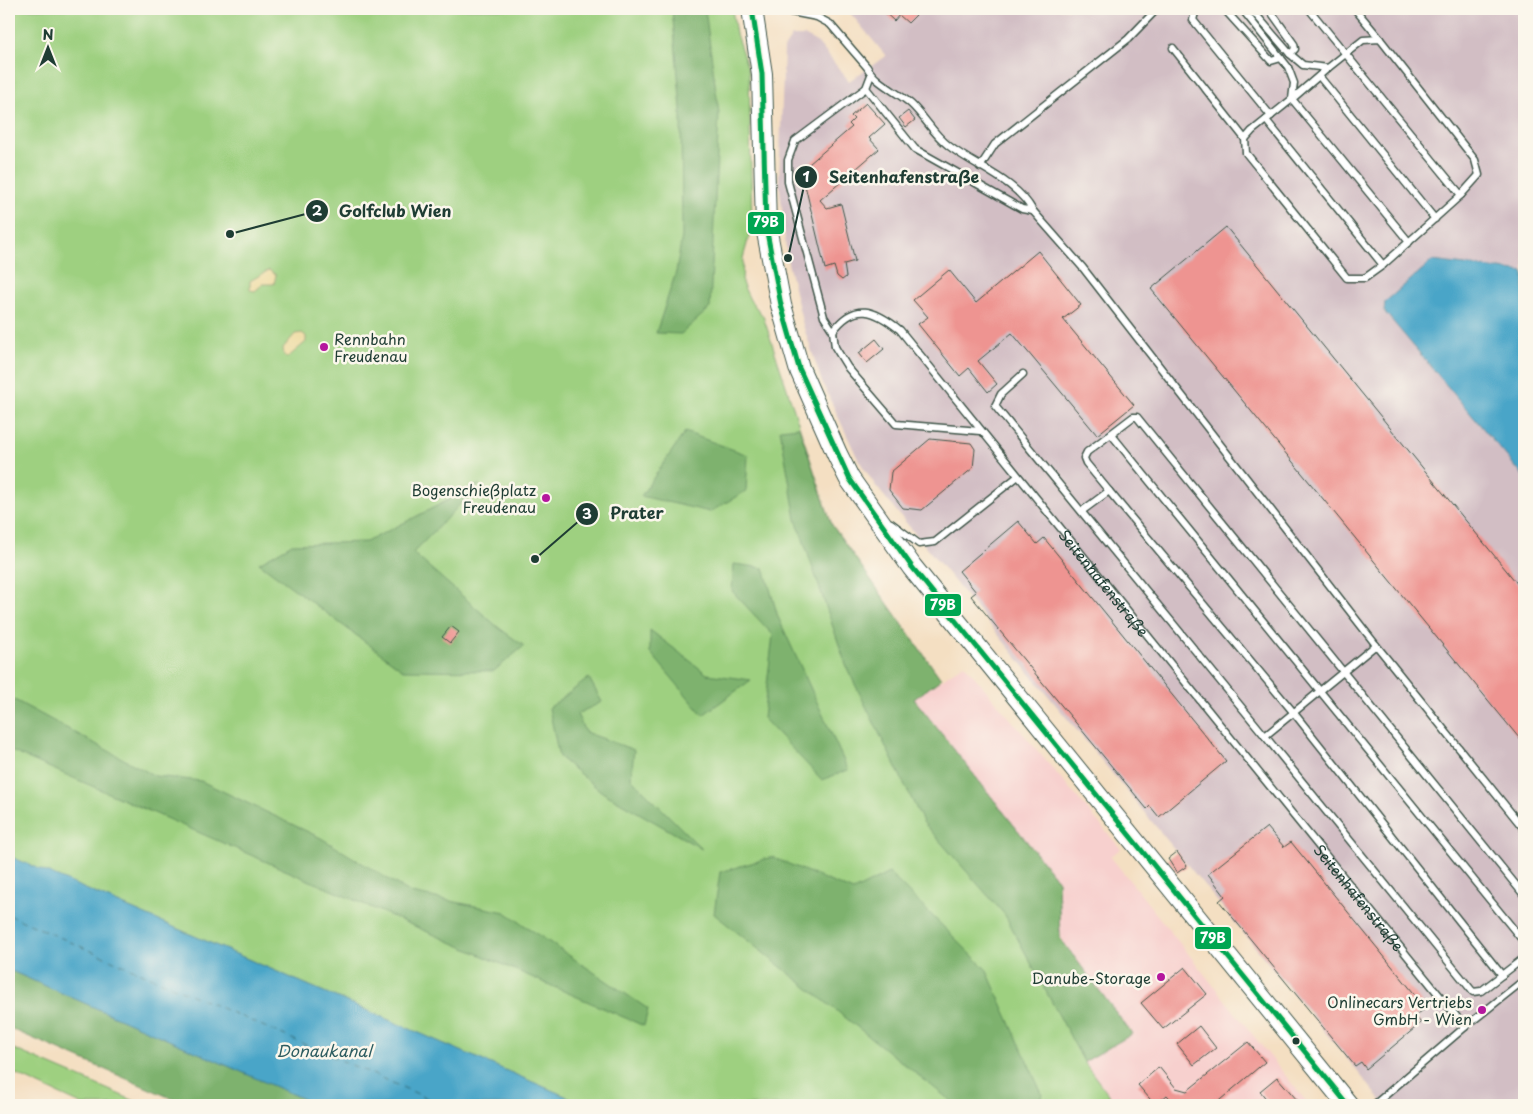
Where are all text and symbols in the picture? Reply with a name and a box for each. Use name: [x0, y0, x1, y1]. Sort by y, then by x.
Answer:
north arrow: [22, 22, 72, 72]
text: N: [42, 24, 54, 45]
callout: Seitenhafenstraße: [794, 162, 989, 193]
text: 1: [802, 164, 810, 187]
text: Seitenhafenstraße: [829, 164, 980, 188]
callout: Golfclub Wien: [304, 196, 462, 227]
text: 2: [312, 198, 323, 221]
text: Golfclub Wien: [339, 198, 451, 222]
line badge: 79B: [747, 211, 785, 235]
text: 79B: [753, 211, 779, 232]
place label: Rennbahn Freudenau: [334, 327, 408, 367]
marker: Rennbahn Freudenau: [318, 341, 330, 353]
place label: Bogenschießplatz Freudenau: [412, 478, 536, 518]
marker: Bogenschießplatz Freudenau: [540, 492, 552, 504]
callout: Prater: [575, 498, 673, 529]
text: Prater: [610, 500, 664, 524]
text: 3: [582, 501, 592, 524]
street label: Seitenhafenstraße: [1054, 524, 1155, 641]
line badge: 79B: [924, 593, 962, 617]
text: 79B: [930, 594, 956, 615]
street label: Seitenhafenstraße: [1309, 838, 1410, 956]
line badge: 79B: [1194, 926, 1232, 950]
text: 79B: [1200, 927, 1226, 948]
place label: Danube-Storage: [1031, 966, 1151, 989]
marker: Danube-Storage: [1155, 971, 1167, 983]
place label: Onlinecars Vertriebs GmbH - Wien: [1327, 990, 1472, 1030]
marker: Onlinecars Vertriebs GmbH - Wien: [1476, 1004, 1488, 1016]
unlabelled marker: [1291, 1036, 1301, 1046]
water label: Donaukanal: [276, 1038, 374, 1062]

